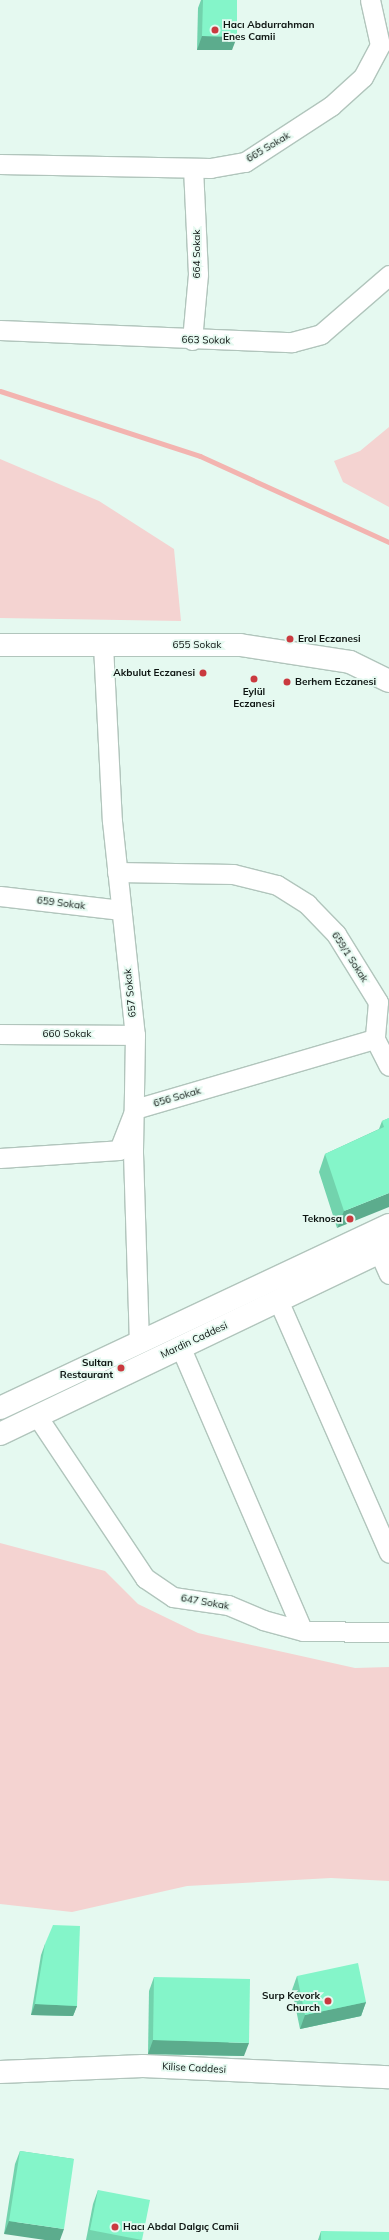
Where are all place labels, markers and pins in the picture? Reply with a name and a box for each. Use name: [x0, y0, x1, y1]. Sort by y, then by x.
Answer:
place label: Hacı Abdurrahman Enes Camii: [223, 18, 314, 42]
marker: Hacı Abdurrahman Enes Camii: [210, 25, 220, 35]
place label: Erol Eczanesi: [298, 633, 361, 645]
marker: Erol Eczanesi: [285, 634, 295, 644]
place label: Akbulut Eczanesi: [113, 667, 195, 679]
marker: Akbulut Eczanesi: [198, 668, 208, 678]
marker: Eylül Eczanesi: [249, 674, 259, 684]
place label: Berhem Eczanesi: [295, 676, 376, 688]
marker: Berhem Eczanesi: [282, 677, 292, 687]
place label: Eylül Eczanesi: [233, 685, 275, 708]
place label: Teknosa: [302, 1213, 342, 1225]
marker: Teknosa: [345, 1214, 355, 1224]
place label: Sultan Restaurant: [60, 1356, 113, 1380]
marker: Sultan Restaurant: [116, 1363, 126, 1373]
place label: Surp Kevork Church: [262, 1989, 320, 2012]
marker: Surp Kevork Church: [323, 1996, 333, 2006]
place label: Hacı Abdal Dalgıç Camii: [123, 2221, 239, 2233]
marker: Hacı Abdal Dalgıç Camii: [110, 2222, 120, 2232]

